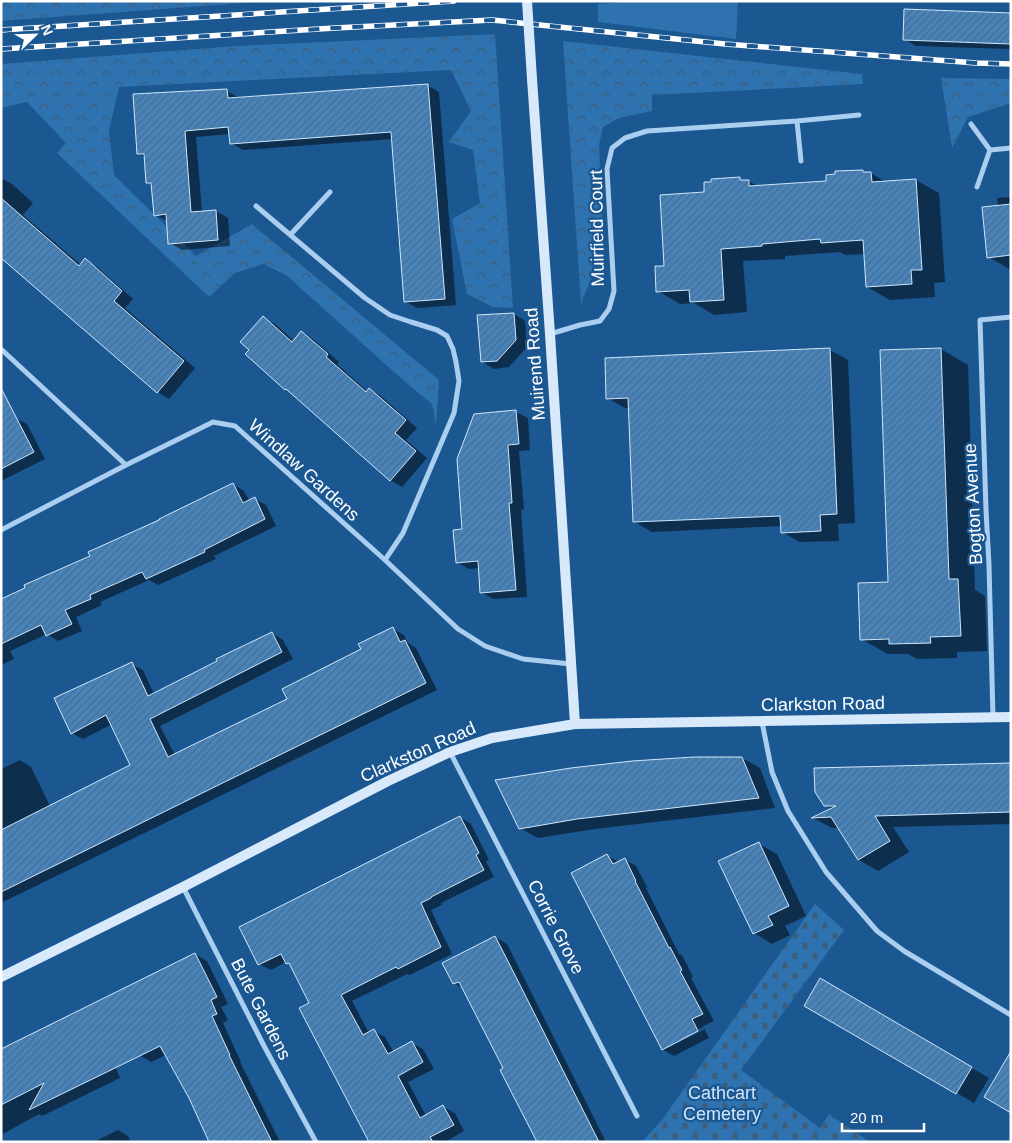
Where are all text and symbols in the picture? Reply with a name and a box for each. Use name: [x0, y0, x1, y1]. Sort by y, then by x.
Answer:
north arrow: [10, 10, 60, 60]
text: N: [38, 22, 56, 38]
street label: Muirfield Court: [586, 169, 608, 287]
street label: Muirend Road: [521, 307, 549, 421]
street label: Windlaw Gardens: [245, 415, 363, 525]
street label: Bogton Avenue: [960, 443, 986, 565]
street label: Clarkston Road: [761, 693, 885, 715]
street label: Clarkston Road: [357, 718, 479, 786]
street label: Corrie Grove: [524, 877, 588, 977]
street label: Bute Gardens: [227, 955, 295, 1063]
park label: Cathcart Cemetery: [683, 1083, 761, 1124]
scale bar: [842, 1100, 924, 1132]
text: 20 m: [850, 1109, 883, 1126]

